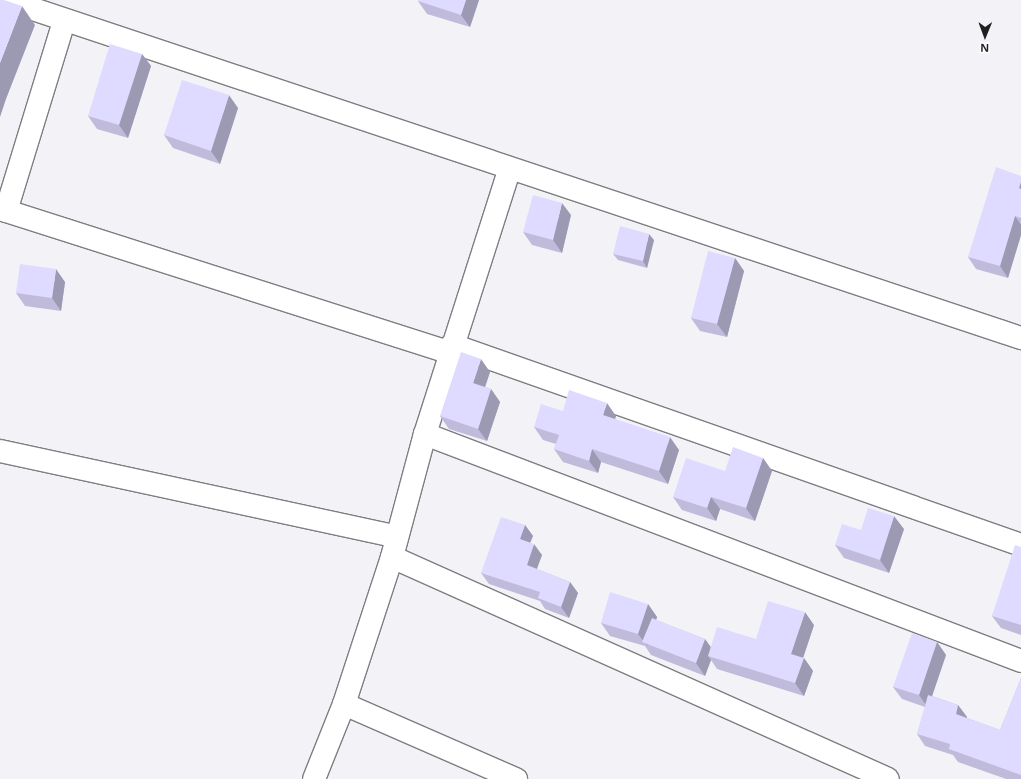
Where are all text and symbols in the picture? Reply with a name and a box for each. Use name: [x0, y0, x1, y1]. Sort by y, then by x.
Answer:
north arrow: [965, 16, 1005, 56]
text: N: [980, 41, 989, 56]

